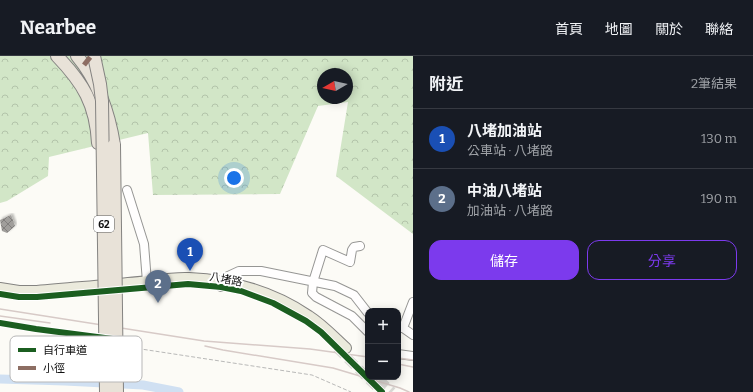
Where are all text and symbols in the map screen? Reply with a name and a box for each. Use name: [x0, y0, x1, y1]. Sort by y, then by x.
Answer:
text: Nearbee: [20, 16, 96, 39]
text: 首頁: [555, 21, 583, 38]
text: 地圖: [605, 21, 633, 38]
text: 關於: [655, 21, 683, 38]
text: 聯絡: [705, 21, 733, 38]
north arrow: [317, 68, 353, 104]
text: 附近: [429, 74, 463, 95]
text: 2筆結果: [691, 76, 737, 91]
text: 八堵加油站: [467, 122, 542, 140]
text: 1: [439, 131, 445, 146]
text: 130 m: [701, 131, 737, 146]
text: 公車站 · 八堵路: [467, 143, 553, 158]
your location: [224, 168, 244, 188]
text: 中油八堵站: [467, 182, 542, 200]
text: 2: [438, 191, 446, 206]
text: 190 m: [701, 191, 737, 206]
text: 加油站 · 八堵路: [467, 203, 553, 218]
road number: 62: [94, 216, 114, 232]
pin: 1: [177, 238, 203, 271]
button: 儲存: [429, 240, 579, 280]
button: 分享: [587, 240, 737, 280]
pin: 2: [145, 270, 171, 303]
street label: 八堵路: [209, 270, 243, 289]
map controls: [365, 308, 401, 380]
button: +: [365, 308, 401, 344]
legend: [10, 336, 142, 382]
text: 自行車道: [43, 344, 87, 357]
button: −: [365, 344, 401, 380]
text: 小徑: [43, 362, 65, 375]

